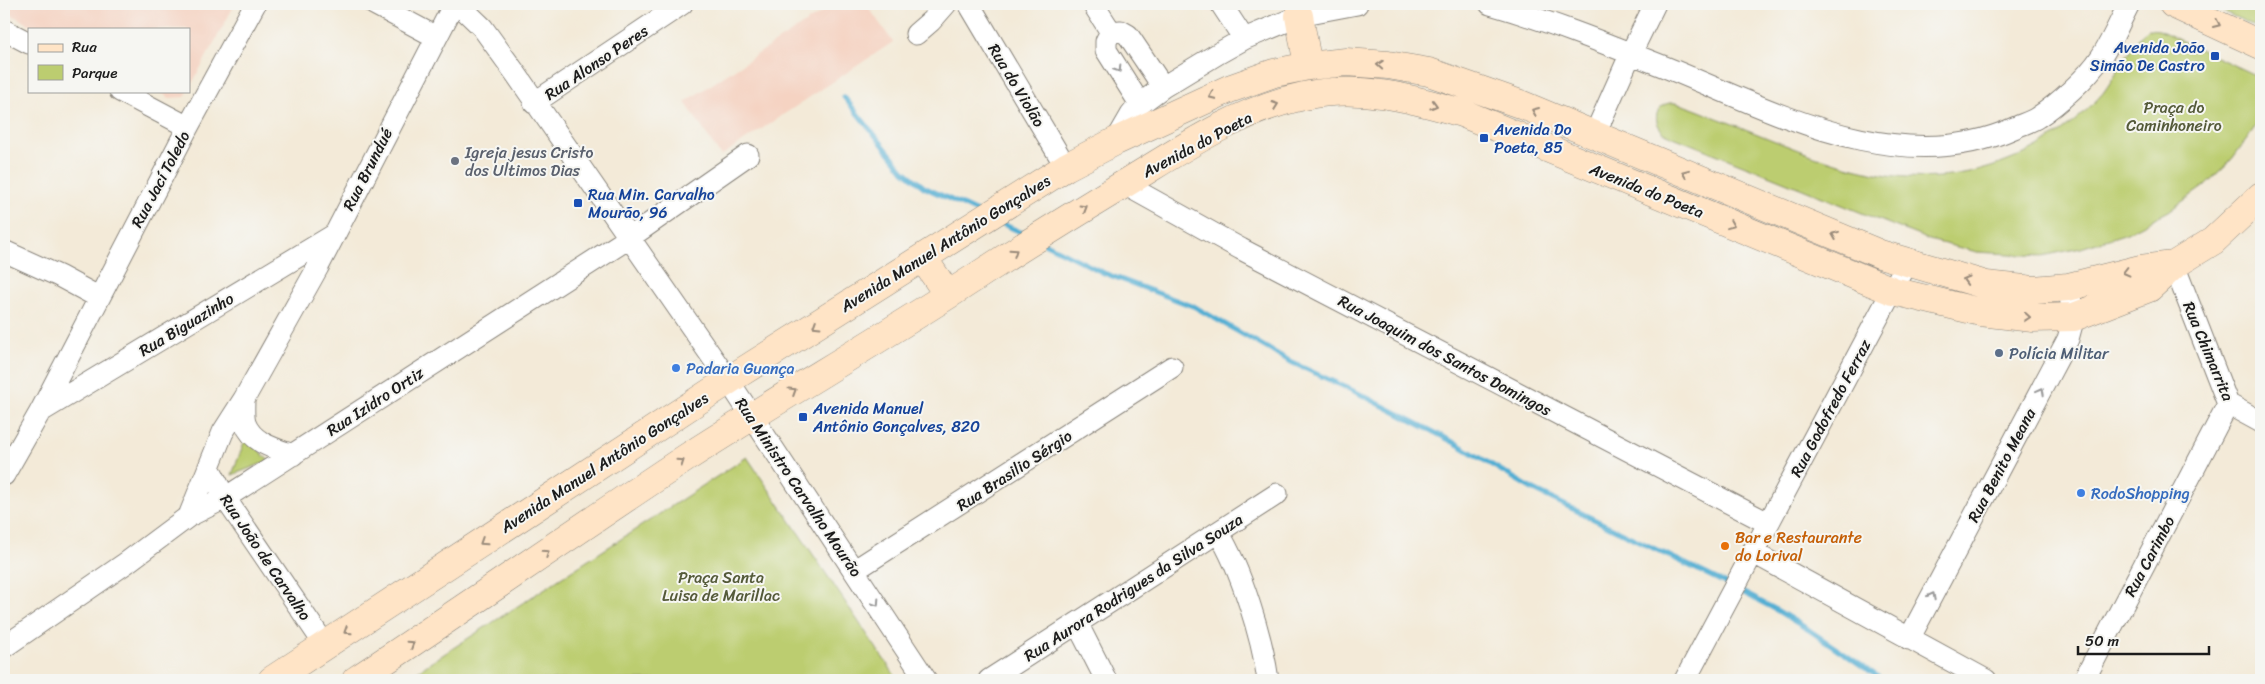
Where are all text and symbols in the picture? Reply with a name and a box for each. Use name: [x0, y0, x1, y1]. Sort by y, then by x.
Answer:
street label: Rua Alonso Peres: [538, 16, 655, 108]
one-way arrow: [2212, 18, 2221, 29]
legend: [28, 28, 190, 92]
place label: Avenida João Simão De Castro: [2090, 33, 2205, 80]
text: Rua: [72, 34, 97, 60]
street label: Rua do Violão: [980, 38, 1053, 133]
marker: Avenida João Simão De Castro: [2209, 50, 2221, 62]
one-way arrow: [1376, 59, 1384, 70]
text: Parque: [72, 60, 117, 86]
one-way arrow: [1112, 63, 1122, 72]
one-way arrow: [1208, 90, 1217, 101]
park label: Praça do Caminhoneiro: [2126, 93, 2222, 140]
one-way arrow: [1430, 99, 1438, 109]
one-way arrow: [1270, 101, 1279, 111]
street label: Avenida do Poeta: [1136, 103, 1258, 186]
one-way arrow: [1531, 106, 1540, 117]
place label: Avenida Do Poeta, 85: [1493, 115, 1572, 162]
street label: Rua Brundué: [334, 123, 401, 216]
street label: Rua Jací Toledo: [123, 125, 198, 233]
marker: Avenida Do Poeta, 85: [1478, 132, 1490, 144]
place label: Igreja jesus Cristo dos Ultimos Dias: [464, 138, 593, 185]
street label: Avenida do Poeta: [1584, 154, 1708, 227]
marker: Igreja jesus Cristo dos Ultimos Dias: [449, 155, 461, 167]
street label: Avenida Manuel Antônio Gonçalves: [833, 166, 1057, 321]
one-way arrow: [1681, 169, 1690, 180]
place label: Rua Min. Carvalho Mourão, 96: [588, 180, 715, 227]
marker: Rua Min. Carvalho Mourão, 96: [572, 197, 584, 209]
one-way arrow: [1078, 205, 1087, 215]
one-way arrow: [1726, 218, 1735, 229]
one-way arrow: [1831, 231, 1840, 242]
one-way arrow: [1008, 249, 1018, 258]
one-way arrow: [2122, 266, 2130, 277]
one-way arrow: [1963, 275, 1971, 285]
street label: Rua Biguazinho: [133, 284, 240, 364]
street label: Rua Joaquim dos Santos Domingos: [1333, 287, 1557, 424]
street label: Rua Chimarrita: [2174, 297, 2243, 406]
one-way arrow: [2023, 311, 2031, 322]
one-way arrow: [813, 318, 822, 328]
street label: Rua Godofredo Ferraz: [1782, 334, 1879, 483]
place label: Polícia Militar: [2009, 339, 2110, 368]
marker: Polícia Militar: [1993, 347, 2005, 359]
place label: Padaria Guança: [686, 354, 795, 383]
street label: Rua Izidro Ortiz: [320, 359, 430, 444]
marker: Padaria Guança: [670, 362, 682, 374]
street label: Avenida Manuel Antônio Gonçalves: [493, 384, 715, 541]
one-way arrow: [2035, 387, 2045, 396]
one-way arrow: [787, 388, 797, 397]
street label: Rua Ministro Carvalho Mourão: [727, 391, 870, 583]
place label: Avenida Manuel Antônio Gonçalves, 820: [812, 394, 980, 441]
street label: Rua Benito Meana: [1959, 402, 2044, 528]
marker: Avenida Manuel Antônio Gonçalves, 820: [797, 411, 809, 423]
street label: Rua Brasilio Sérgio: [950, 422, 1078, 519]
one-way arrow: [675, 459, 685, 468]
place label: RodoShopping: [2091, 479, 2190, 508]
marker: RodoShopping: [2075, 487, 2087, 499]
street label: Rua João de Carvalho: [212, 488, 319, 627]
street label: Rua Aurora Rodrigues da Silva Souza: [1018, 505, 1249, 670]
street label: Rua Carimbo: [2116, 510, 2183, 602]
place label: Bar e Restaurante do Lorival: [1735, 523, 1862, 570]
one-way arrow: [479, 536, 489, 545]
marker: Bar e Restaurante do Lorival: [1719, 540, 1731, 552]
one-way arrow: [540, 550, 550, 559]
park label: Praça Santa Luisa de Marillac: [662, 563, 780, 610]
one-way arrow: [1926, 592, 1936, 601]
one-way arrow: [870, 597, 879, 607]
scale bar: [2078, 624, 2209, 656]
one-way arrow: [344, 625, 353, 634]
text: 50 m: [2085, 628, 2120, 654]
one-way arrow: [406, 641, 415, 650]

